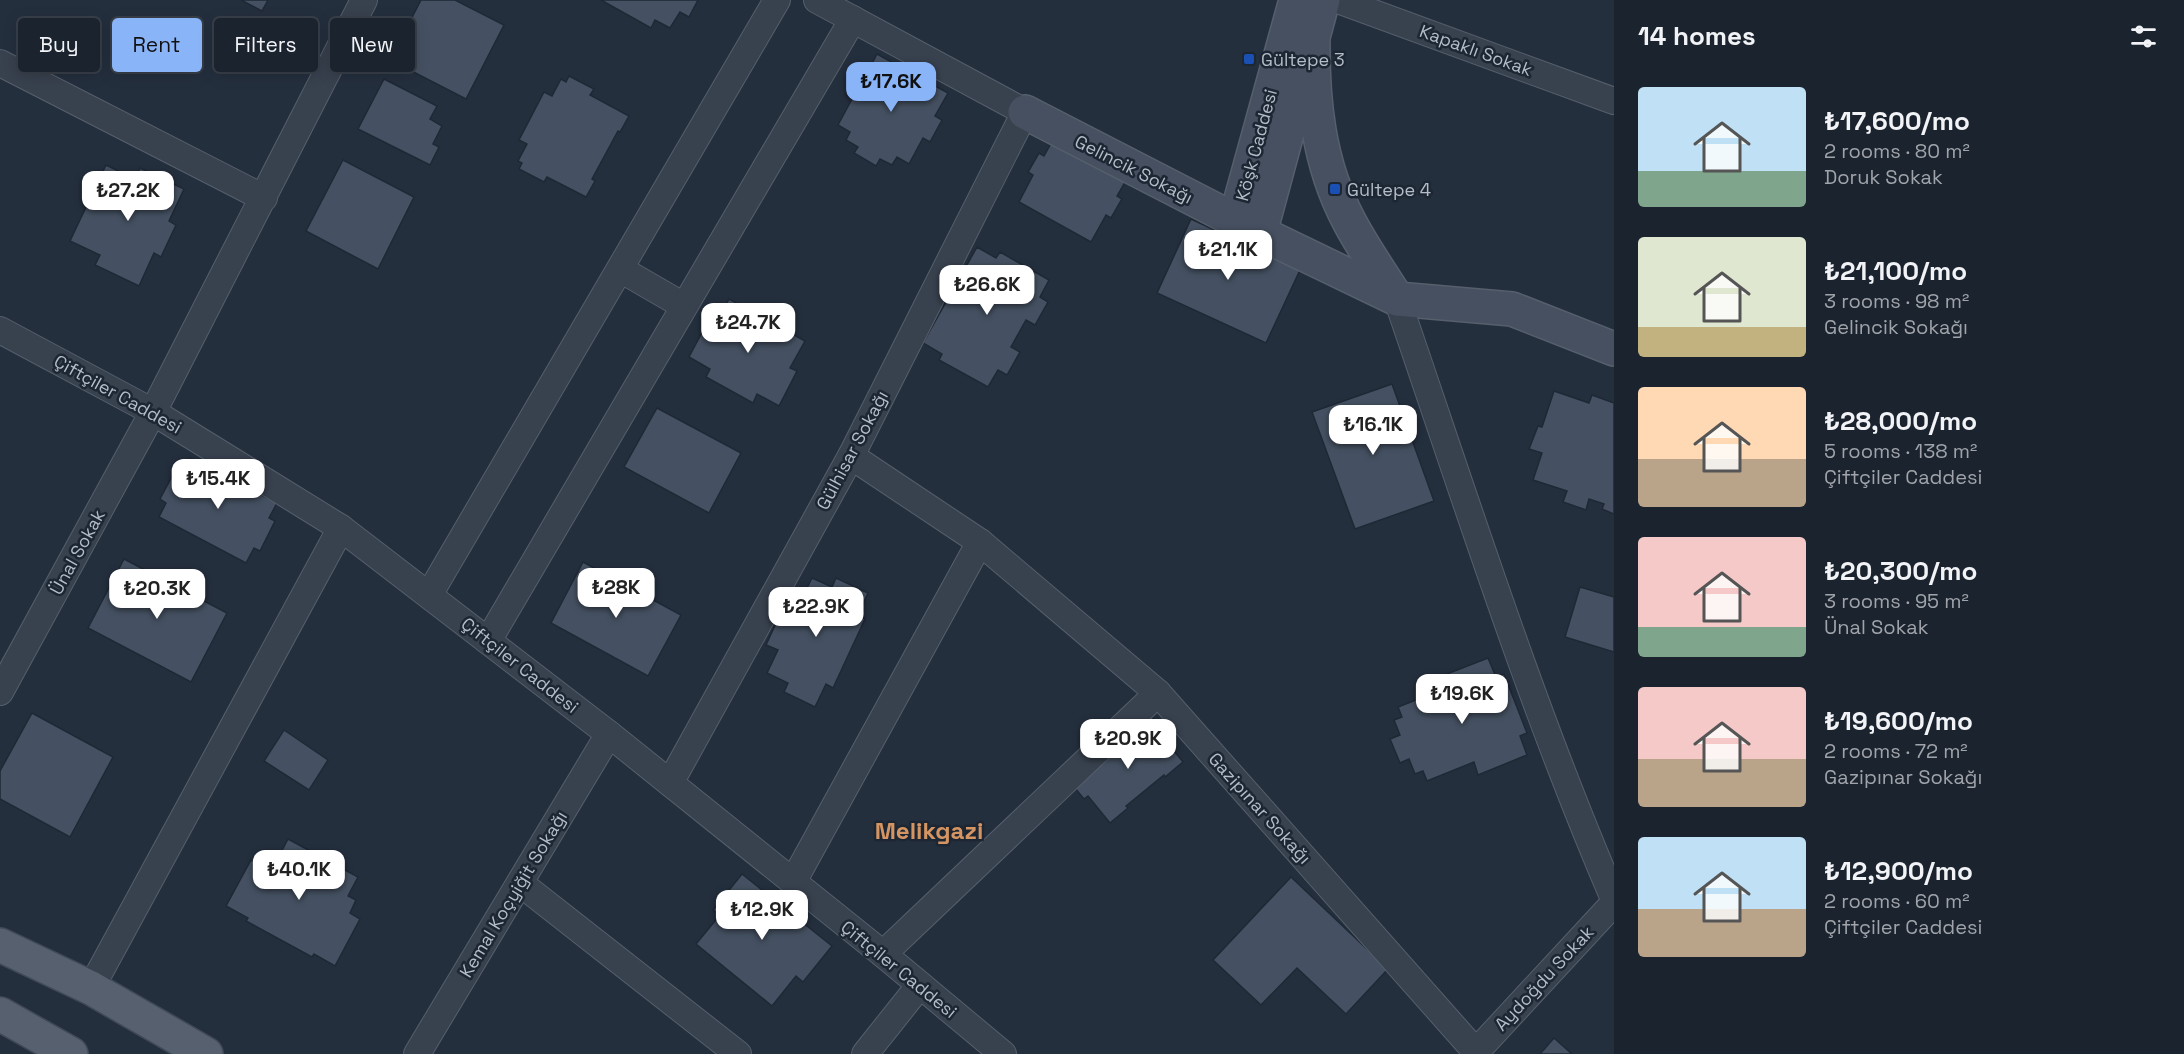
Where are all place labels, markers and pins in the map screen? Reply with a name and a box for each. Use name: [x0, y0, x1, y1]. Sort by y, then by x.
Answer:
place label: Gültepe 3: [1261, 48, 1345, 71]
marker: Gültepe 3: [1242, 52, 1256, 66]
pin: ₺17.6K: [842, 62, 940, 113]
pin: ₺27.2K: [79, 171, 177, 222]
place label: Gültepe 4: [1347, 178, 1431, 201]
marker: Gültepe 4: [1328, 182, 1342, 196]
pin: ₺21.1K: [1179, 230, 1277, 281]
pin: ₺26.6K: [938, 265, 1036, 316]
pin: ₺24.7K: [699, 303, 797, 354]
pin: ₺16.1K: [1324, 405, 1422, 456]
pin: ₺15.4K: [169, 459, 267, 510]
pin: ₺28K: [580, 568, 652, 619]
pin: ₺20.3K: [108, 569, 206, 620]
pin: ₺22.9K: [767, 587, 865, 638]
pin: ₺19.6K: [1413, 674, 1511, 725]
pin: ₺20.9K: [1079, 719, 1177, 770]
pin: ₺40.1K: [250, 850, 348, 901]
pin: ₺12.9K: [713, 890, 811, 941]

